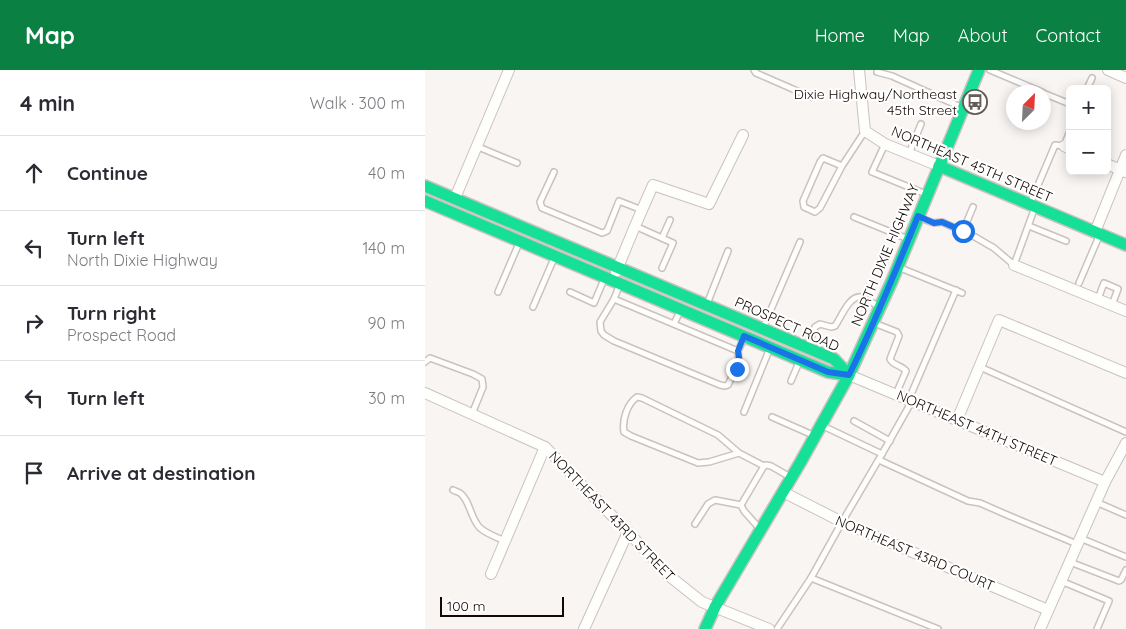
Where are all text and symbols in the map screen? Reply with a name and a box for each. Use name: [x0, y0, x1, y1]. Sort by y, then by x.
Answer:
text: Map: [25, 20, 75, 50]
text: Home: [815, 24, 865, 47]
text: Map: [893, 24, 930, 47]
text: About: [958, 24, 1008, 47]
text: Contact: [1036, 24, 1101, 47]
place label: Dixie Highway/Northeast 45th Street: [794, 85, 957, 119]
north arrow: [1006, 85, 1051, 130]
map controls: [1066, 85, 1111, 175]
button: +: [1066, 85, 1111, 130]
bus stop icon: Dixie Highway/Northeast 45th Street: [962, 89, 988, 115]
text: 4 min: [20, 90, 75, 116]
text: Walk · 300 m: [310, 93, 405, 113]
street label: NORTHEAST 45TH STREET: [889, 122, 1055, 206]
button: −: [1066, 130, 1111, 175]
icon: ahead: [20, 159, 48, 187]
text: Continue: [67, 161, 148, 185]
text: 40 m: [368, 163, 405, 183]
street label: NORTH DIXIE HIGHWAY: [847, 181, 923, 329]
route start: [952, 220, 975, 243]
text: Turn left: [67, 226, 145, 250]
icon: left: [20, 234, 48, 262]
text: 140 m: [362, 238, 405, 258]
text: North Dixie Highway: [67, 250, 218, 270]
street label: PROSPECT ROAD: [732, 293, 842, 355]
text: Turn right: [67, 301, 156, 325]
icon: right: [20, 309, 48, 337]
text: 90 m: [368, 313, 405, 333]
text: Prospect Road: [67, 325, 176, 345]
route end: [726, 358, 749, 381]
icon: left: [20, 384, 48, 412]
text: Turn left: [67, 386, 145, 410]
street label: NORTHEAST 44TH STREET: [894, 386, 1060, 470]
text: 30 m: [368, 388, 405, 408]
street label: NORTHEAST 43RD STREET: [545, 447, 679, 585]
icon: arrive: [20, 459, 48, 487]
text: Arrive at destination: [67, 461, 256, 485]
street label: NORTHEAST 43RD COURT: [833, 511, 997, 595]
scale bar: [440, 594, 564, 617]
text: 100 m: [447, 597, 485, 615]

